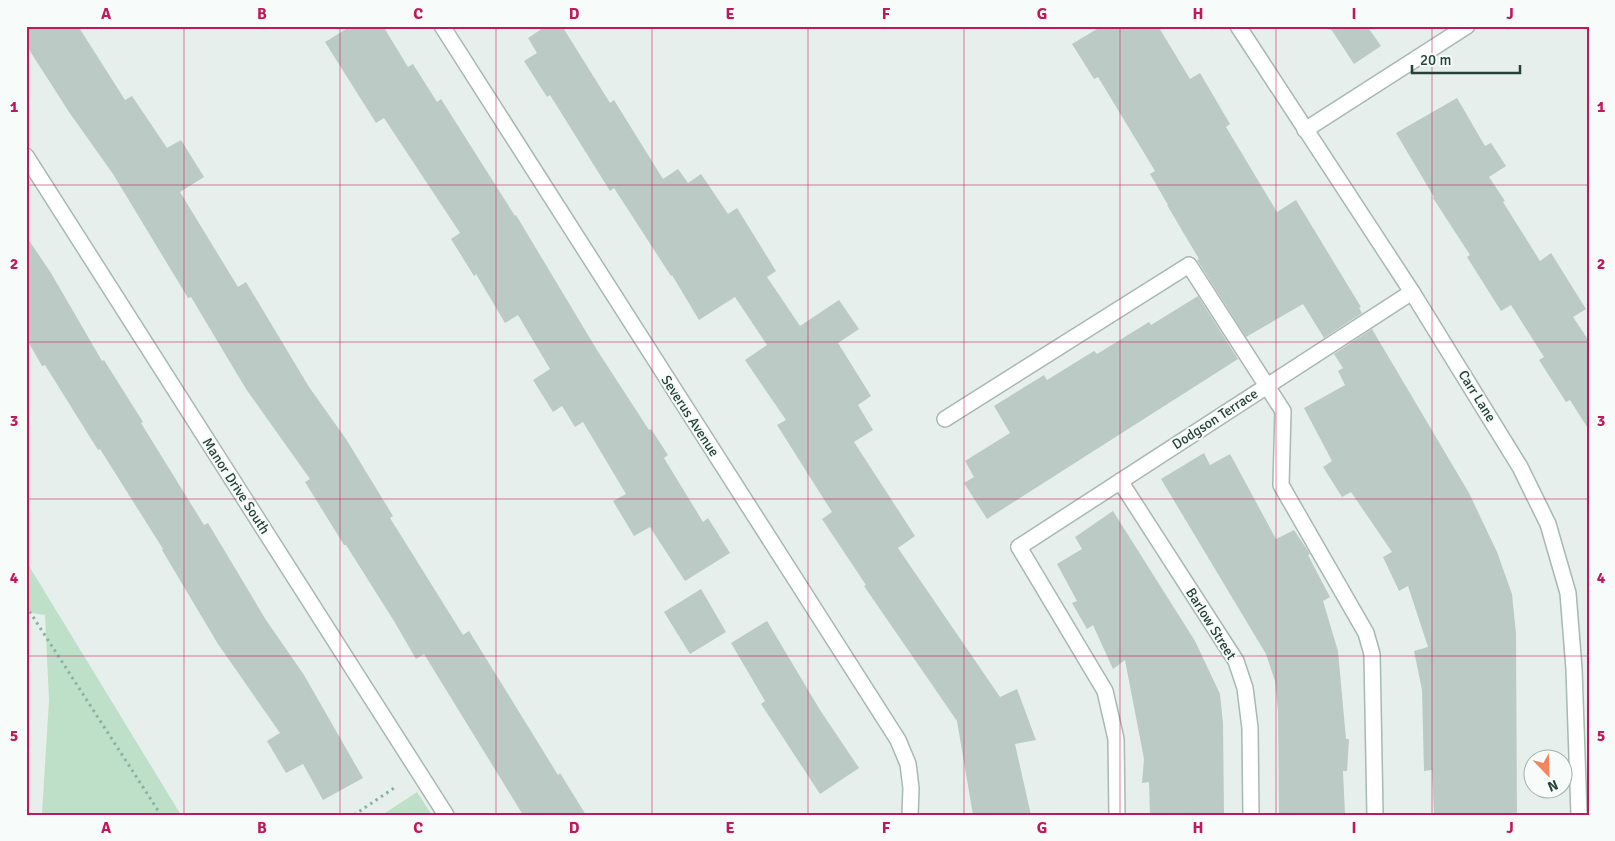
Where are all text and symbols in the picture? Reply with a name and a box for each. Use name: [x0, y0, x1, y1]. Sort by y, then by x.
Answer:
text: A: [101, 4, 112, 24]
text: B: [257, 4, 267, 24]
text: C: [413, 4, 423, 24]
text: D: [569, 4, 580, 24]
text: E: [725, 4, 735, 24]
text: F: [882, 4, 891, 24]
text: G: [1037, 4, 1047, 24]
text: H: [1193, 4, 1203, 24]
text: I: [1351, 4, 1357, 24]
text: J: [1506, 4, 1514, 24]
scale bar: [1412, 42, 1520, 74]
text: 20 m: [1420, 51, 1451, 69]
text: 1: [10, 97, 19, 117]
text: 1: [1597, 97, 1606, 117]
text: 2: [10, 254, 18, 274]
text: 2: [1597, 254, 1605, 274]
street label: Carr Lane: [1454, 367, 1500, 425]
street label: Severus Avenue: [657, 372, 723, 460]
street label: Dodgson Terrace: [1169, 385, 1261, 453]
text: 3: [10, 411, 18, 431]
text: 3: [1597, 411, 1605, 431]
street label: Manor Drive South: [199, 435, 273, 537]
text: 4: [10, 568, 19, 588]
text: 4: [1597, 568, 1606, 588]
street label: Barlow Street: [1182, 585, 1240, 663]
text: 5: [10, 726, 18, 746]
text: 5: [1597, 726, 1605, 746]
north arrow: [1522, 748, 1572, 798]
text: N: [1545, 776, 1561, 795]
text: A: [101, 818, 112, 838]
text: B: [257, 818, 267, 838]
text: C: [413, 818, 423, 838]
text: D: [569, 818, 580, 838]
text: E: [725, 818, 735, 838]
text: F: [882, 818, 891, 838]
text: G: [1037, 818, 1047, 838]
text: H: [1193, 818, 1203, 838]
text: I: [1351, 818, 1357, 838]
text: J: [1506, 818, 1514, 838]

